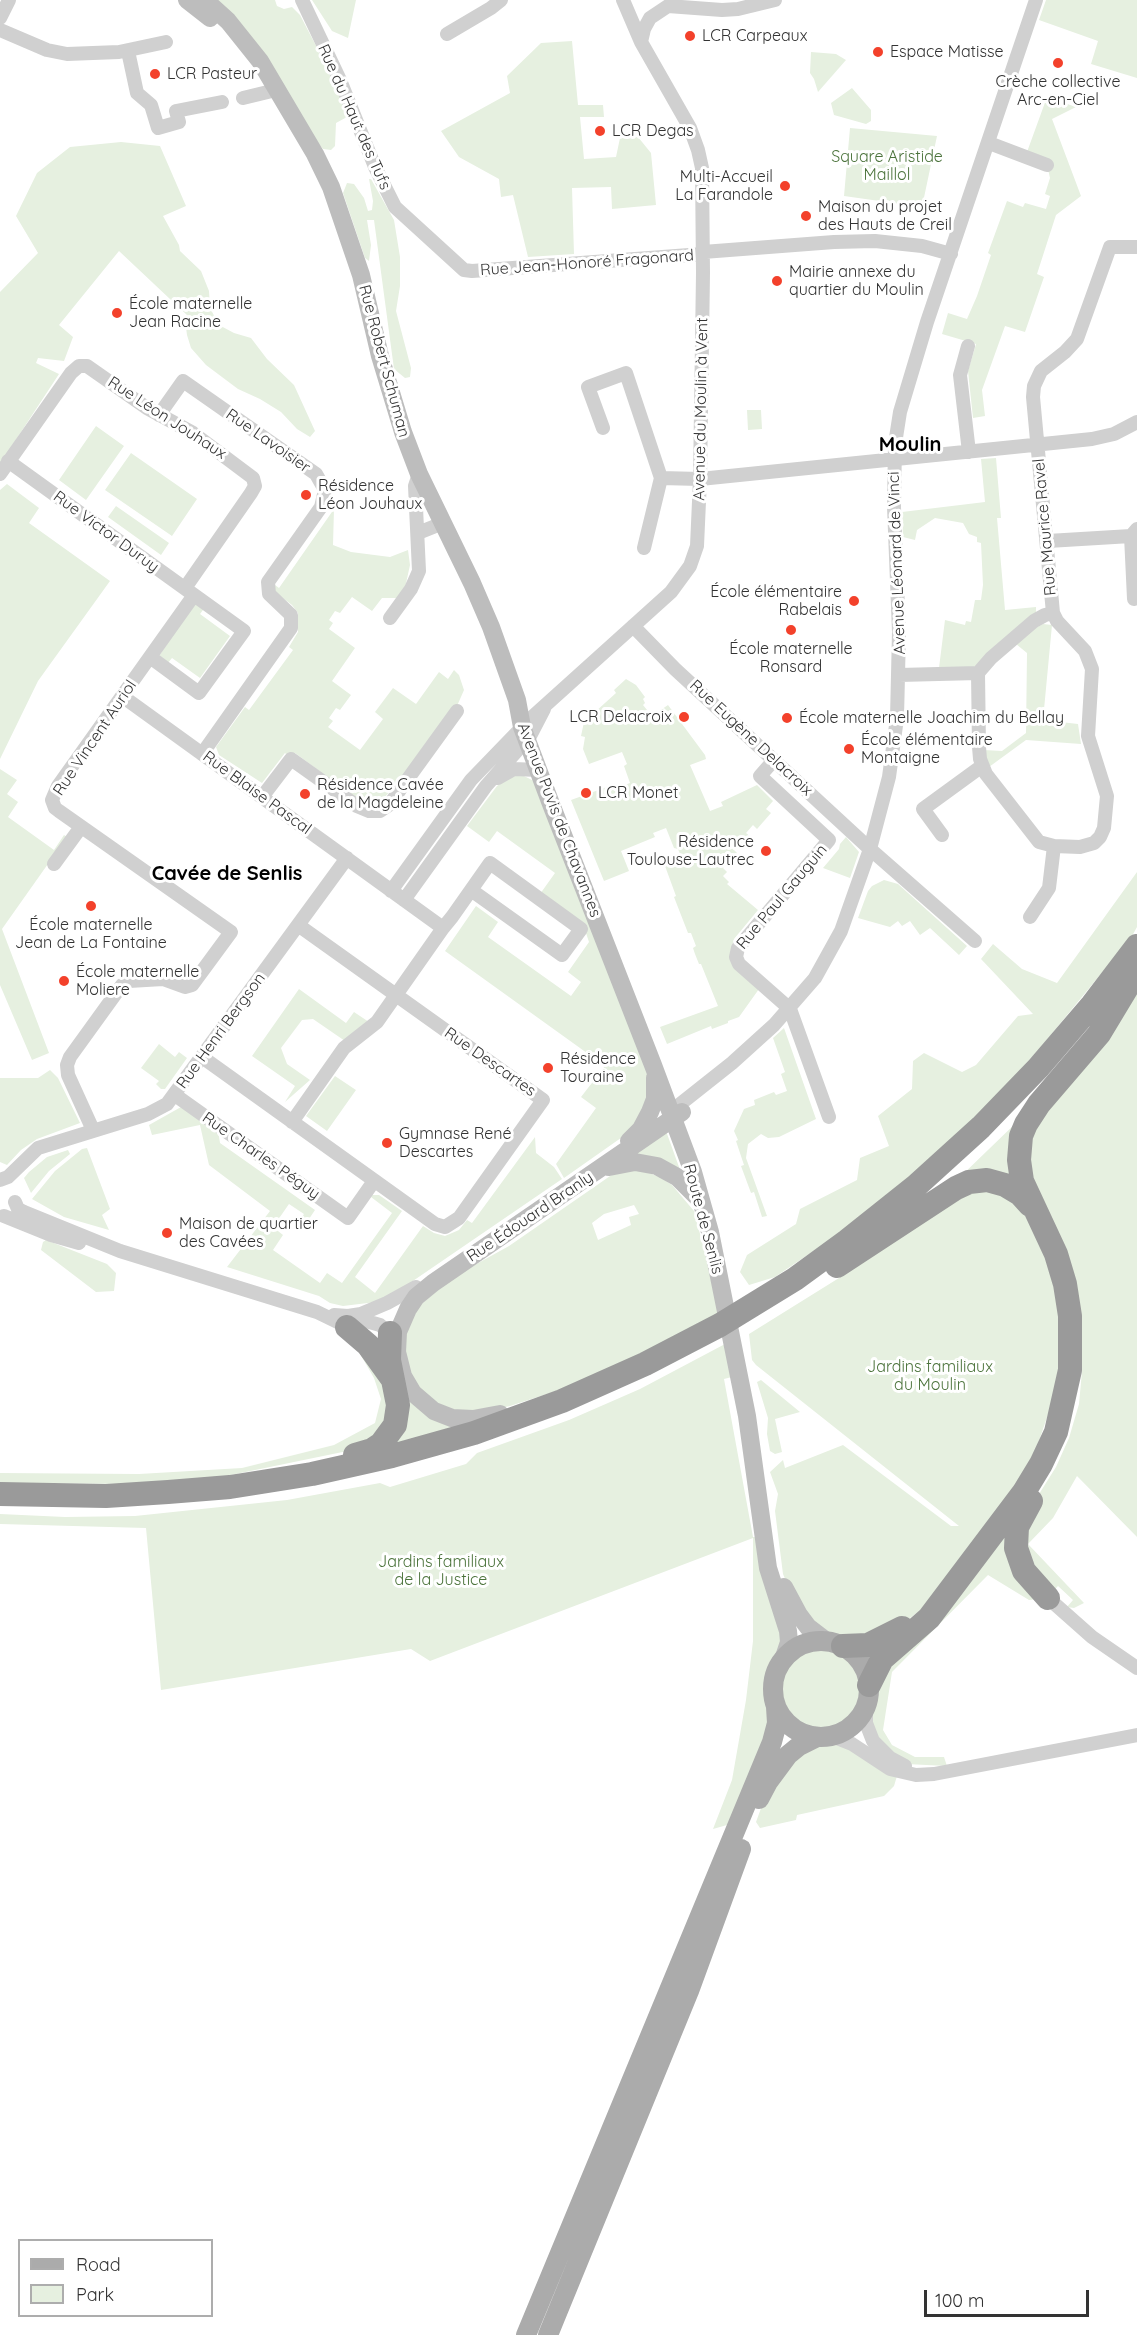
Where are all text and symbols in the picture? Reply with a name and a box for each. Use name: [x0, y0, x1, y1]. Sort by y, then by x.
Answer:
place label: LCR Carpeaux: [702, 26, 807, 46]
marker: LCR Carpeaux: [683, 29, 697, 43]
street label: Rue du Haut des Tufs: [313, 41, 395, 193]
place label: Espace Matisse: [890, 42, 1004, 62]
marker: Espace Matisse: [871, 45, 885, 59]
marker: Crèche collective Arc-en-Ciel: [1051, 56, 1065, 70]
place label: LCR Pasteur: [167, 64, 257, 84]
marker: LCR Pasteur: [148, 67, 162, 81]
place label: Crèche collective Arc-en-Ciel: [996, 72, 1120, 110]
place label: LCR Degas: [612, 121, 694, 141]
marker: LCR Degas: [593, 124, 607, 138]
park label: Square Aristide Maillol: [831, 147, 943, 185]
place label: Multi-Accueil La Farandole: [675, 167, 773, 205]
marker: Multi-Accueil La Farandole: [778, 179, 792, 193]
place label: Maison du projet des Hauts de Creil: [818, 197, 952, 235]
marker: Maison du projet des Hauts de Creil: [799, 209, 813, 223]
street label: Rue Jean-Honoré Fragonard: [480, 246, 694, 280]
place label: Mairie annexe du quartier du Moulin: [789, 262, 924, 300]
marker: Mairie annexe du quartier du Moulin: [770, 274, 784, 288]
street label: Rue Robert Schuman: [354, 283, 414, 439]
place label: École maternelle Jean Racine: [129, 294, 252, 332]
marker: École maternelle Jean Racine: [110, 306, 124, 320]
street label: Avenue du Moulin à Vent: [690, 317, 712, 501]
street label: Rue Léon Jouhaux: [104, 373, 230, 463]
street label: Rue Lavoisier: [222, 405, 314, 477]
district label: Moulin: [879, 433, 941, 457]
street label: Rue Maurice Ravel: [1029, 458, 1061, 596]
street label: Avenue Léonard de Vinci: [884, 471, 910, 655]
place label: Résidence Léon Jouhaux: [318, 476, 422, 514]
street label: Rue Victor Duruy: [49, 487, 163, 577]
marker: Résidence Léon Jouhaux: [299, 488, 313, 502]
place label: École élémentaire Rabelais: [710, 582, 842, 620]
marker: École élémentaire Rabelais: [847, 594, 861, 608]
marker: École maternelle Ronsard: [784, 623, 798, 637]
place label: École maternelle Ronsard: [729, 639, 853, 677]
street label: Rue Eugène Delacroix: [685, 676, 817, 800]
street label: Rue Vincent Auriol: [49, 677, 141, 799]
place label: LCR Delacroix: [569, 707, 672, 727]
place label: École maternelle Joachim du Bellay: [799, 708, 1064, 728]
marker: LCR Delacroix: [677, 710, 691, 724]
marker: École maternelle Joachim du Bellay: [780, 711, 794, 725]
street label: Avenue Puvis de Chavannes: [513, 720, 605, 920]
place label: École élémentaire Montaigne: [861, 730, 993, 768]
marker: École élémentaire Montaigne: [842, 742, 856, 756]
street label: Rue Blaise Pascal: [199, 747, 315, 839]
place label: Résidence Cavée de la Magdeleine: [317, 775, 444, 813]
place label: LCR Monet: [598, 783, 678, 803]
marker: LCR Monet: [579, 786, 593, 800]
marker: Résidence Cavée de la Magdeleine: [298, 787, 312, 801]
place label: Résidence Toulouse-Lautrec: [627, 832, 754, 870]
street label: Rue Paul Gauguin: [733, 841, 831, 953]
marker: Résidence Toulouse-Lautrec: [759, 844, 773, 858]
district label: Cavée de Senlis: [152, 862, 302, 886]
marker: École maternelle Jean de La Fontaine: [84, 899, 98, 913]
place label: École maternelle Jean de La Fontaine: [15, 915, 167, 953]
place label: École maternelle Moliere: [76, 962, 199, 1000]
street label: Rue Henri Bergson: [173, 969, 269, 1093]
marker: École maternelle Moliere: [57, 974, 71, 988]
street label: Rue Descartes: [441, 1023, 539, 1101]
place label: Résidence Touraine: [560, 1049, 636, 1087]
marker: Résidence Touraine: [541, 1061, 555, 1075]
street label: Rue Charles Péguy: [198, 1108, 324, 1204]
place label: Gymnase René Descartes: [399, 1124, 512, 1162]
marker: Gymnase René Descartes: [380, 1136, 394, 1150]
street label: Route de Senlis: [679, 1162, 727, 1276]
street label: Rue Édouard Branly: [463, 1168, 597, 1266]
place label: Maison de quartier des Cavées: [179, 1214, 318, 1252]
marker: Maison de quartier des Cavées: [160, 1226, 174, 1240]
park label: Jardins familiaux du Moulin: [867, 1357, 993, 1395]
park label: Jardins familiaux de la Justice: [378, 1552, 504, 1590]
legend: [18, 2239, 213, 2317]
text: Road: [76, 2253, 121, 2276]
scale bar: [927, 2278, 1092, 2316]
text: Park: [76, 2283, 114, 2306]
text: 100 m: [935, 2289, 984, 2312]

